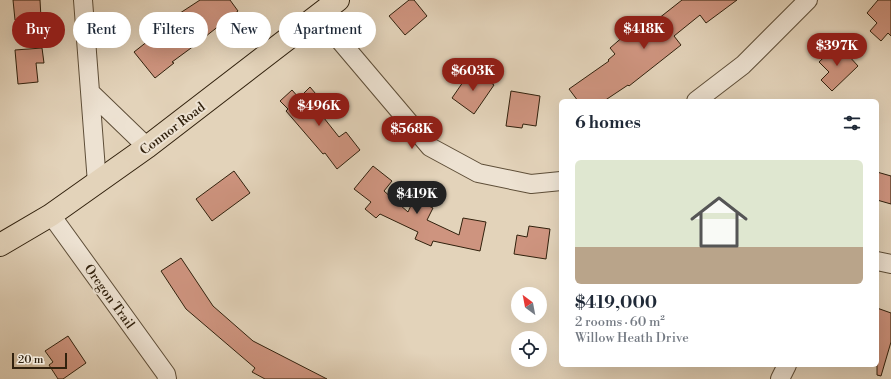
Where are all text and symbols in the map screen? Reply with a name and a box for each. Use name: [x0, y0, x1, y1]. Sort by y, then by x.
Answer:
chip: Buy: [12, 12, 65, 48]
chip: Rent: [73, 12, 131, 48]
chip: Filters: [139, 12, 208, 48]
chip: New: [216, 12, 271, 48]
chip: Apartment: [279, 12, 376, 48]
pin: $418K: [616, 16, 672, 50]
text: $418K: [623, 21, 665, 37]
pin: $397K: [809, 33, 865, 67]
text: $397K: [816, 38, 858, 54]
pin: $603K: [445, 58, 501, 92]
text: $603K: [451, 63, 495, 79]
pin: $496K: [291, 93, 347, 127]
text: $496K: [297, 98, 341, 114]
street label: Connor Road: [137, 99, 209, 159]
text: 6 homes: [575, 112, 641, 134]
icon: filters: [841, 112, 863, 134]
pin: $568K: [384, 116, 440, 150]
text: $568K: [391, 121, 433, 137]
pin: $419K: [389, 181, 445, 215]
text: $419K: [396, 186, 438, 202]
icon: home: [683, 186, 755, 258]
street label: Oregon Trail: [81, 261, 138, 332]
north arrow: [511, 287, 547, 323]
map controls: [511, 287, 547, 367]
text: $419,000: [575, 292, 657, 314]
text: 2 rooms · 60 m²: [575, 314, 665, 330]
text: Willow Heath Drive: [575, 330, 689, 346]
button: locate: [511, 331, 547, 367]
scale bar: [12, 351, 67, 370]
text: 20 m: [18, 353, 43, 367]

